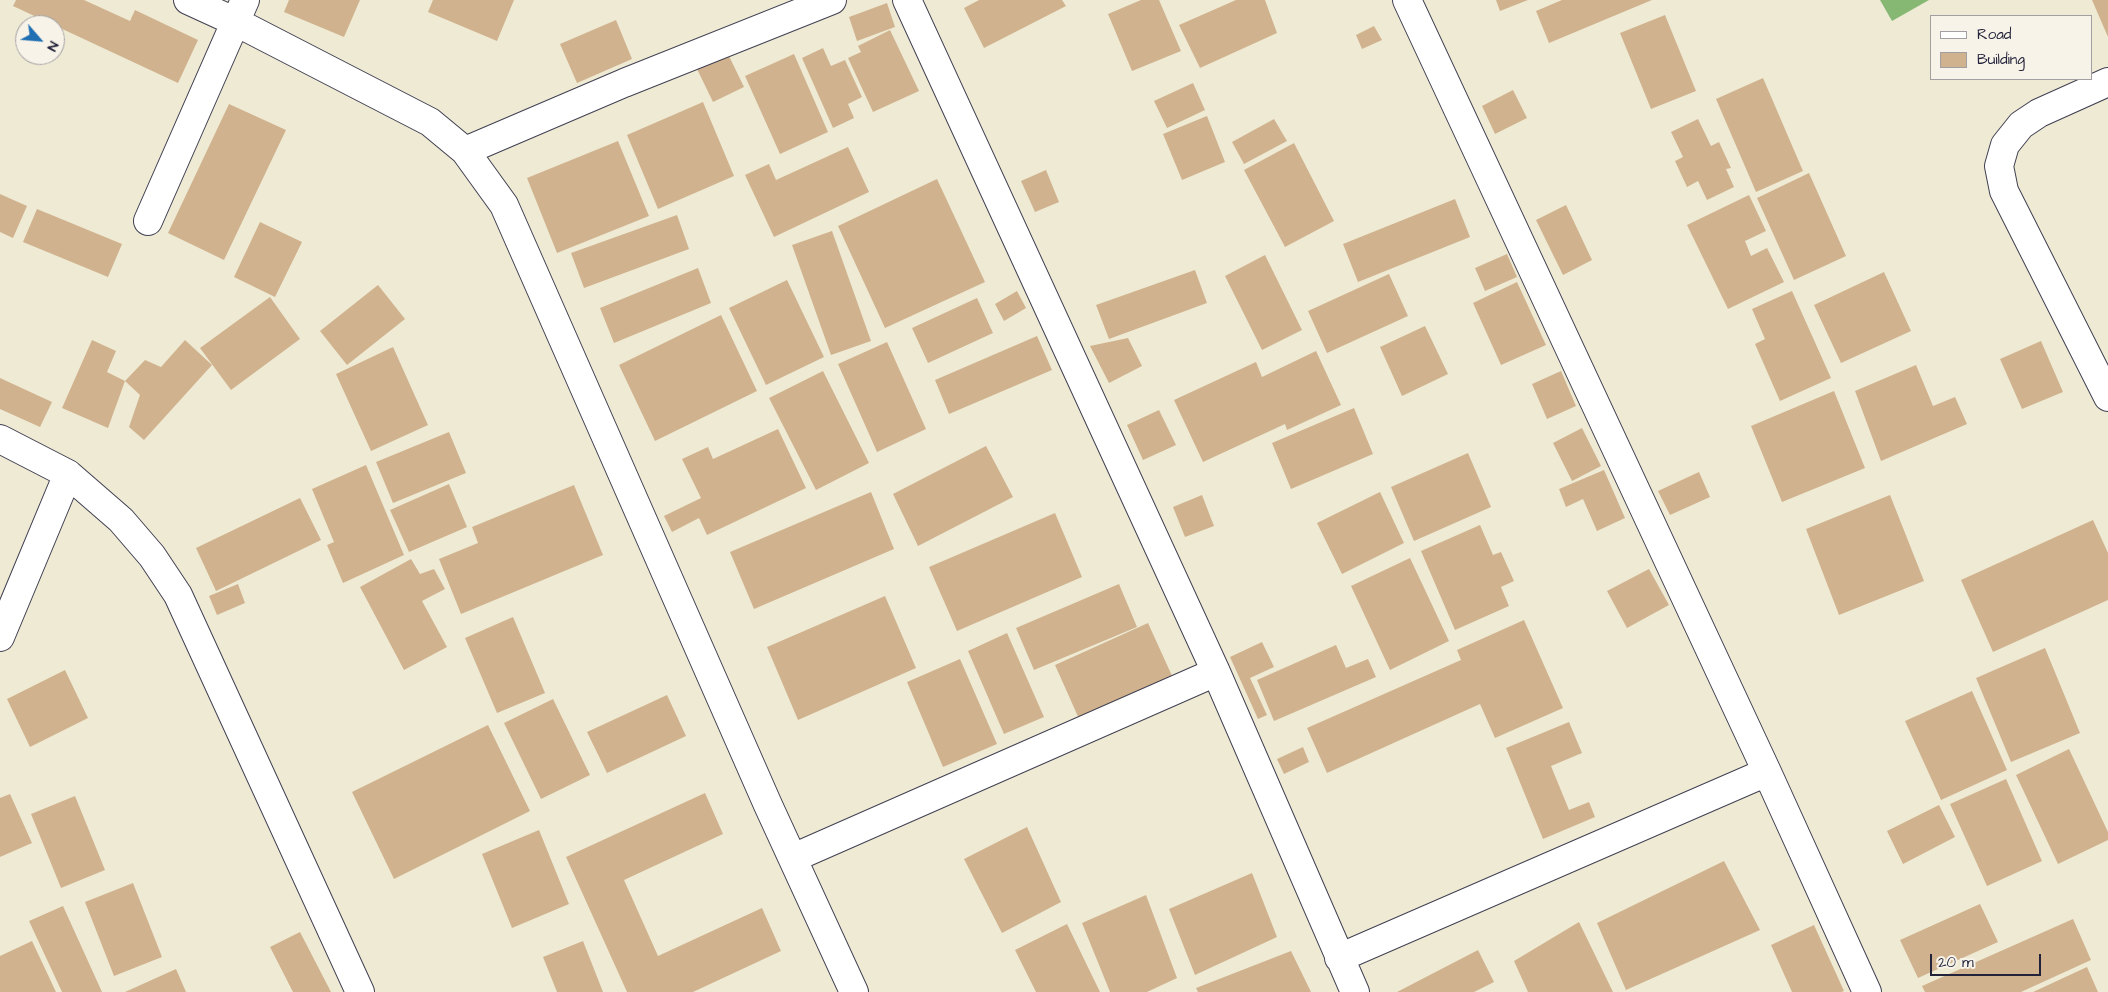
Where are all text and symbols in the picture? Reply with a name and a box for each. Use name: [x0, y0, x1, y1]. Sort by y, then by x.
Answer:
north arrow: [15, 15, 65, 65]
legend: [1930, 15, 2093, 80]
text: Road: [1977, 24, 2011, 45]
text: N: [42, 38, 63, 55]
text: Building: [1977, 49, 2025, 70]
scale bar: [1933, 944, 2044, 976]
text: 20 m: [1938, 952, 1974, 973]

